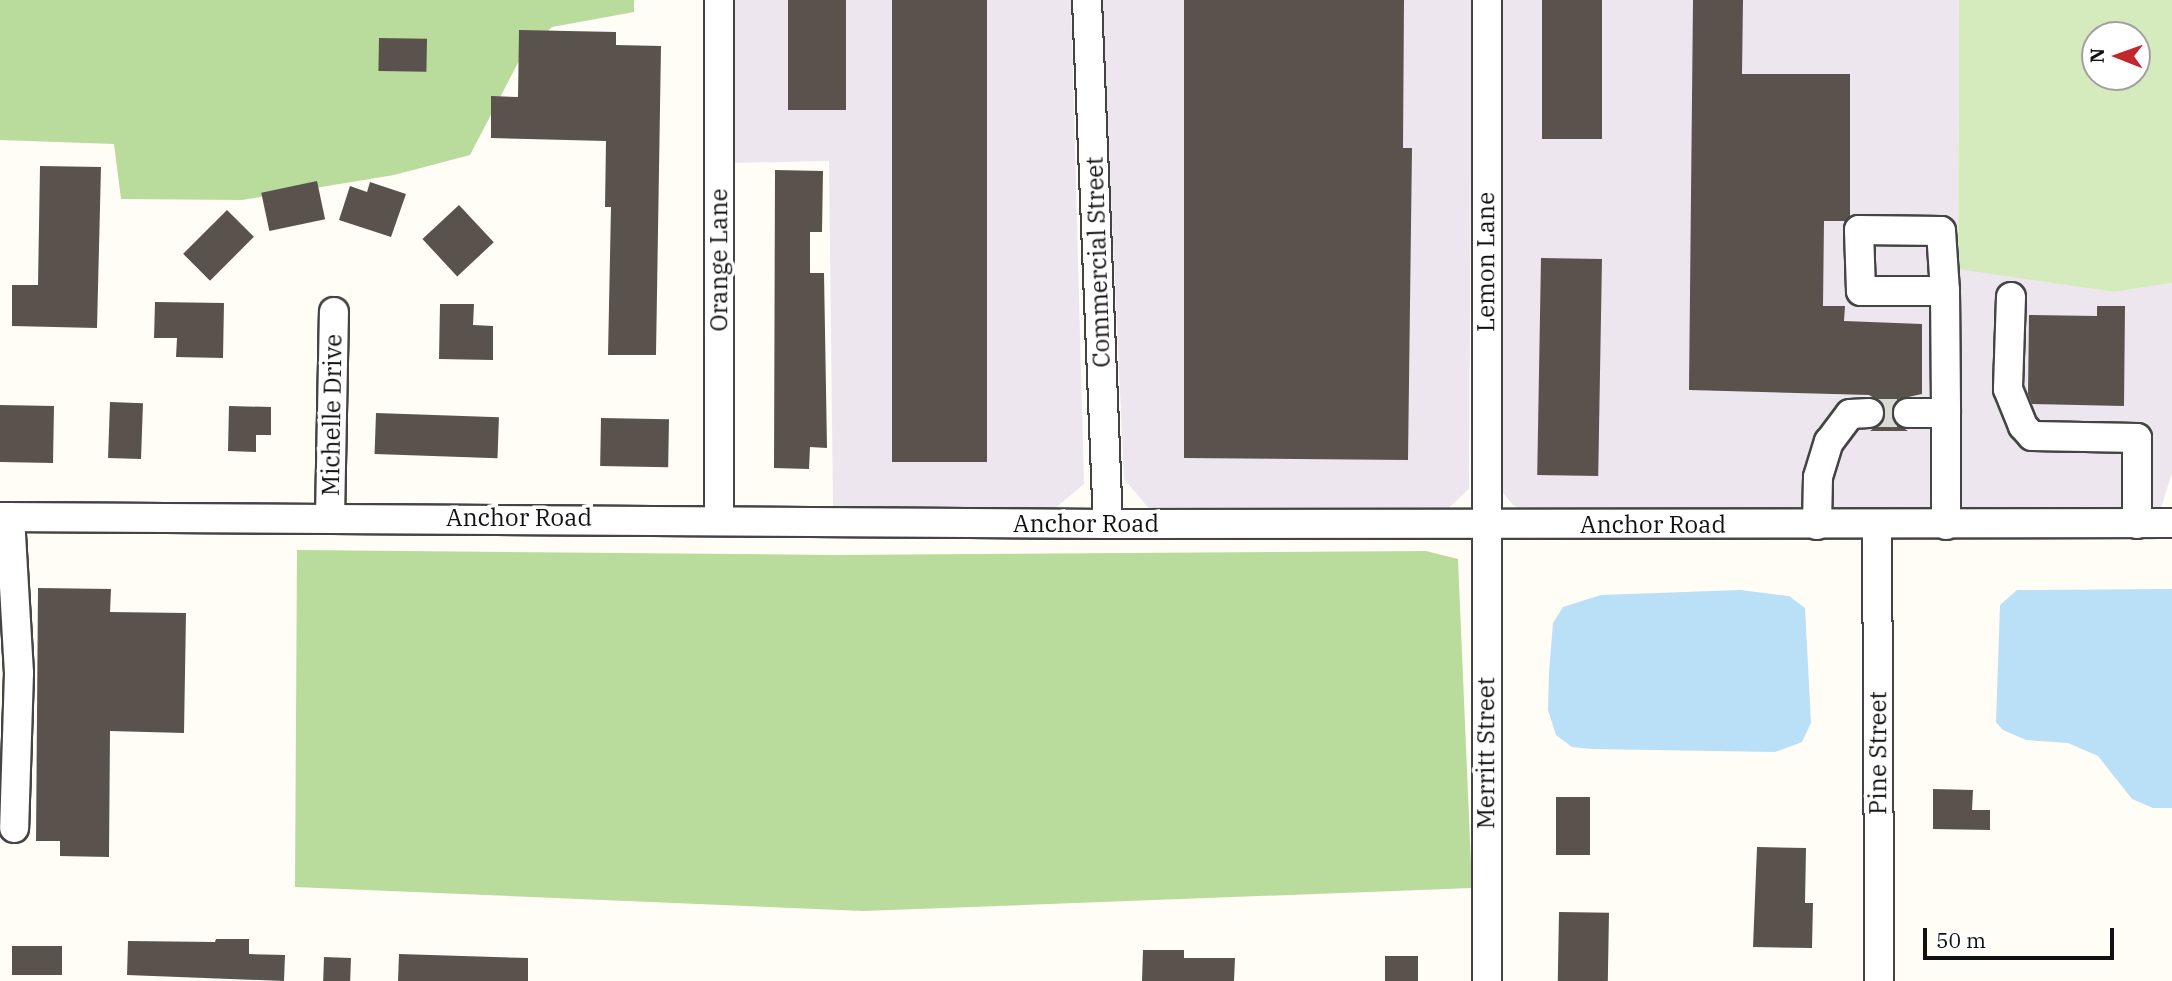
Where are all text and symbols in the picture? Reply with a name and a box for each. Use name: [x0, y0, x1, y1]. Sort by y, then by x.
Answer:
north arrow: [2081, 21, 2151, 91]
text: N: [2085, 48, 2109, 63]
street label: Commercial Street: [1080, 156, 1116, 368]
street label: Orange Lane: [705, 188, 733, 332]
street label: Lemon Lane: [1472, 192, 1500, 332]
street label: Michelle Drive: [316, 334, 348, 496]
street label: Anchor Road: [446, 504, 592, 532]
street label: Anchor Road: [1013, 510, 1159, 538]
street label: Anchor Road: [1580, 511, 1726, 539]
street label: Merritt Street: [1472, 677, 1500, 829]
street label: Pine Street: [1864, 691, 1892, 815]
scale bar: [1927, 914, 2118, 958]
text: 50 m: [1936, 926, 1986, 954]

